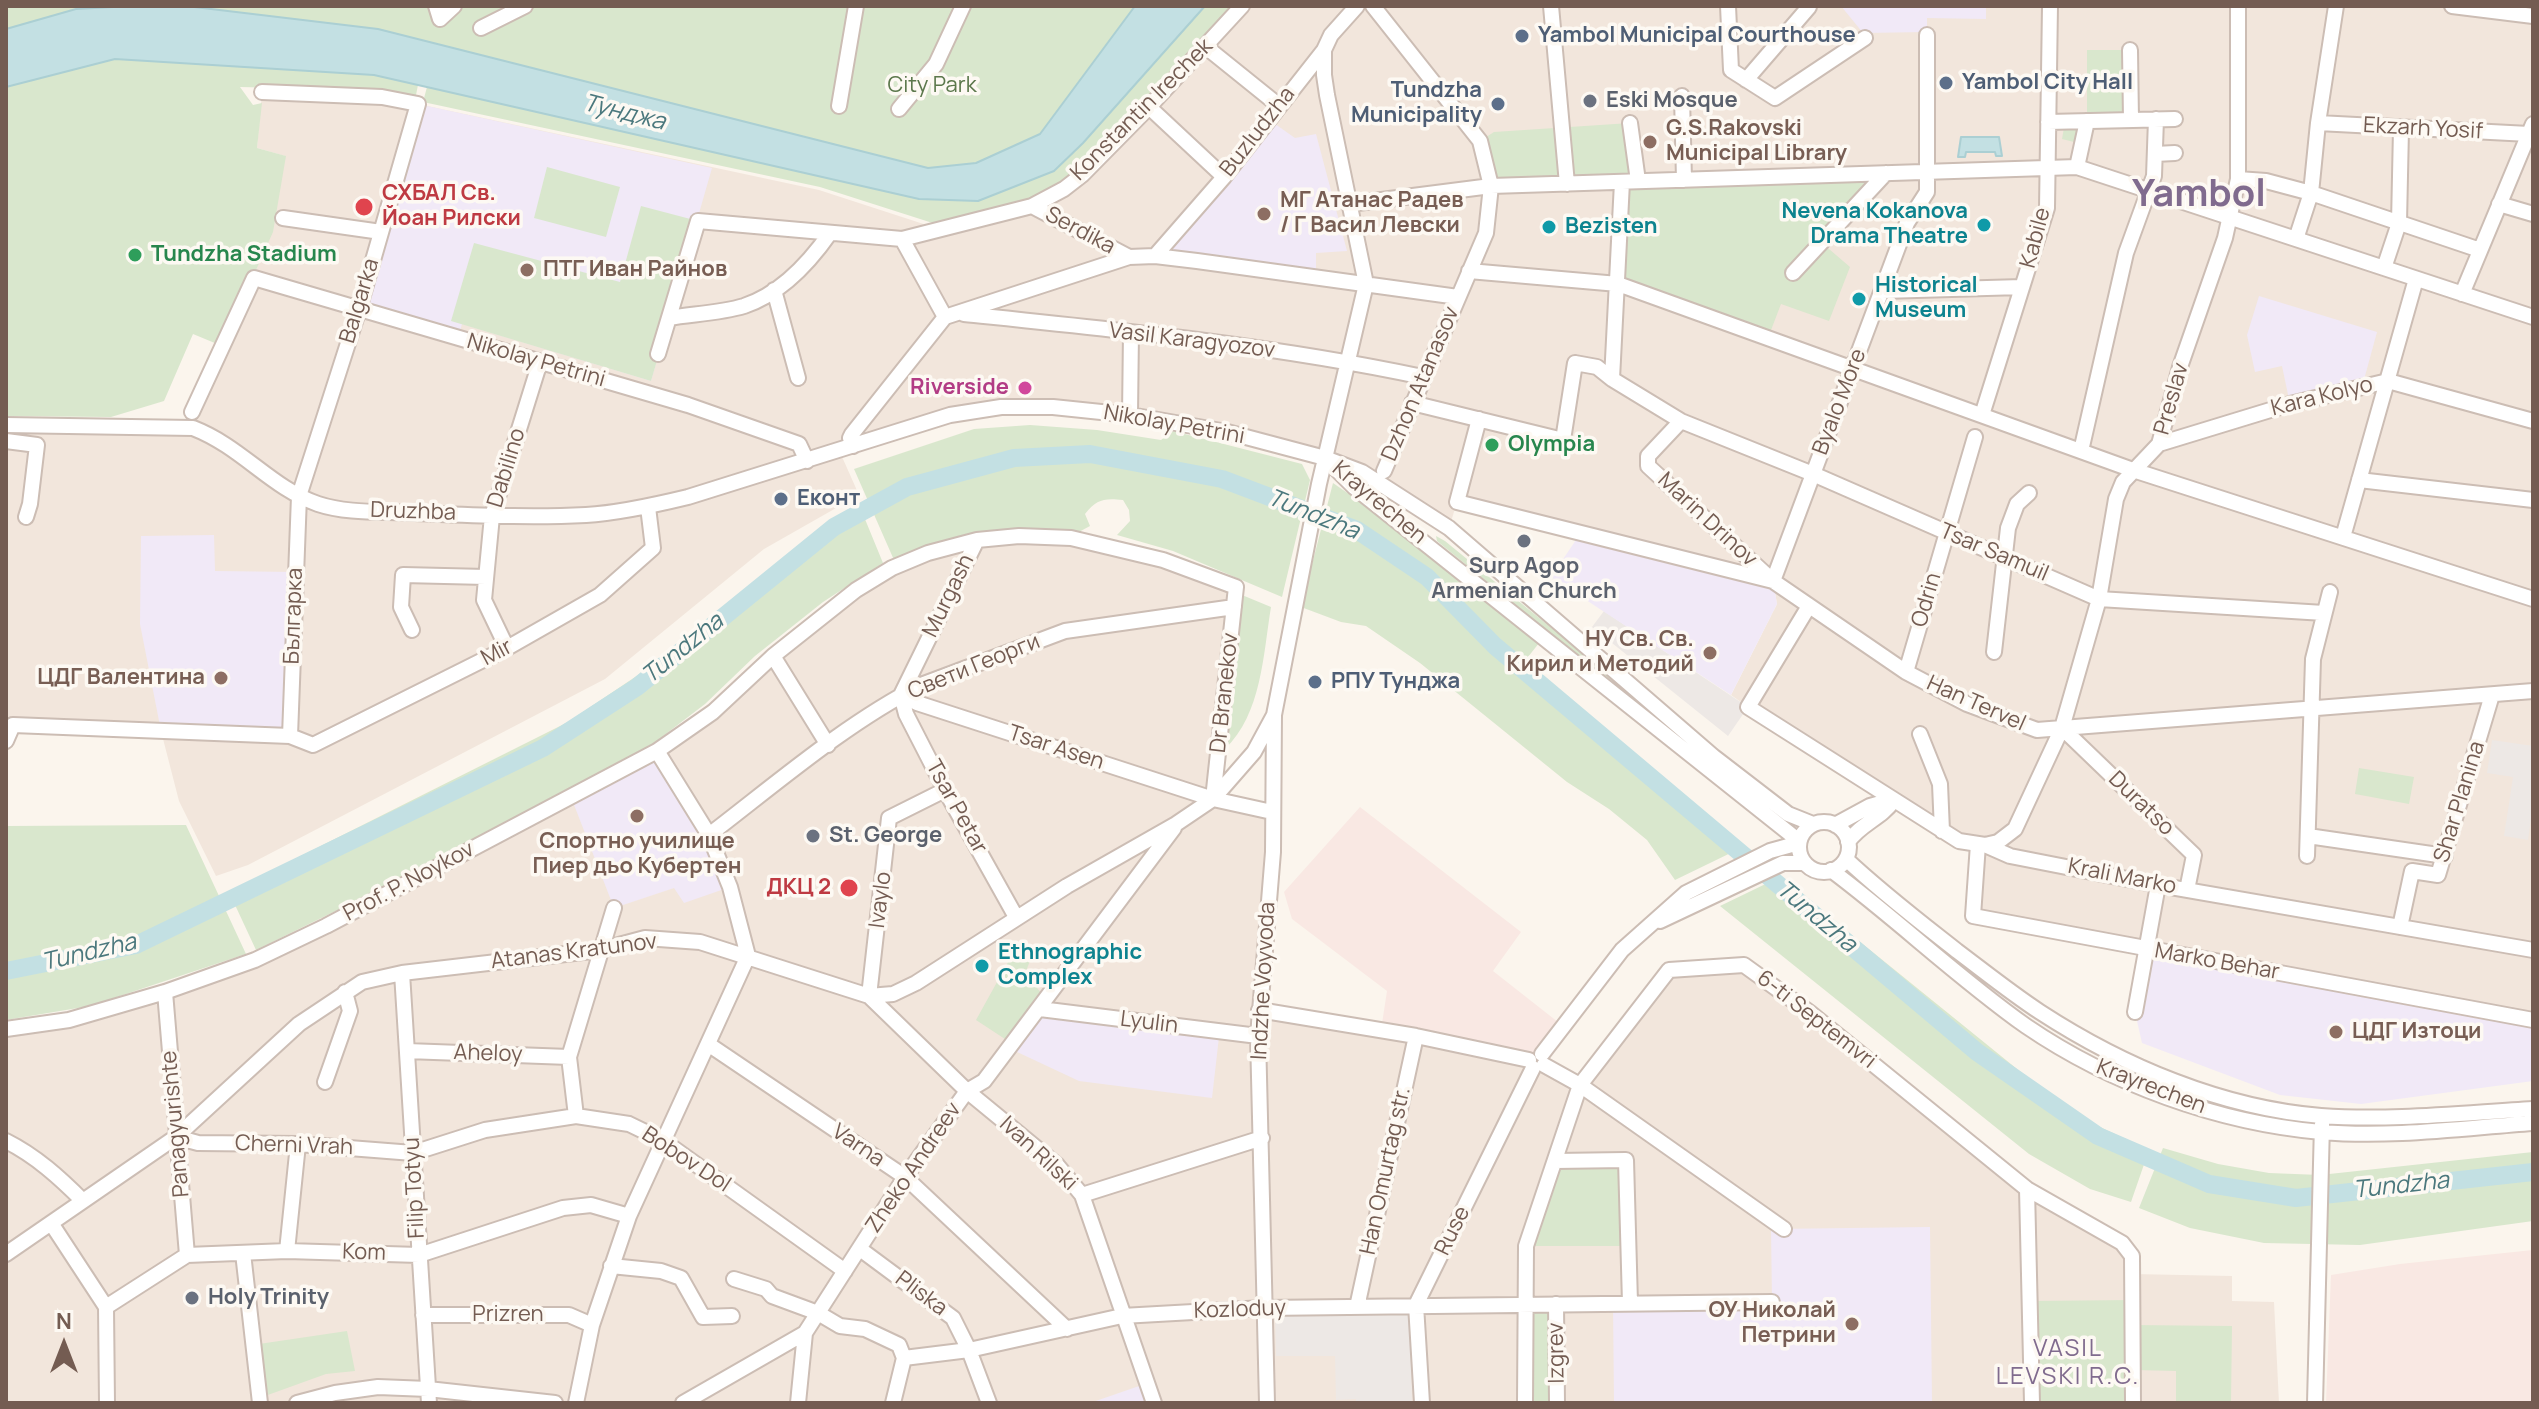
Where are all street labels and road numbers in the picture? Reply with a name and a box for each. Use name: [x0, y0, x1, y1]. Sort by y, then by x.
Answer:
street label: Konstantin Irechek: [1065, 33, 1219, 187]
street label: Buzludzha: [1215, 82, 1301, 182]
street label: Ekzarh Yosif: [2362, 113, 2484, 145]
street label: Serdika: [1040, 202, 1120, 260]
street label: Kabile: [2015, 205, 2057, 271]
street label: Balgarka: [335, 255, 385, 347]
street label: Dzhon Atanasov: [1377, 303, 1465, 465]
street label: Vasil Karagyozov: [1108, 318, 1276, 364]
street label: Nikolay Petrini: [464, 329, 608, 393]
street label: Byalo More: [1808, 345, 1872, 459]
street label: Preslav: [2149, 360, 2195, 438]
street label: Kara Kolyo: [2268, 372, 2376, 422]
street label: Nikolay Petrini: [1101, 400, 1247, 450]
street label: Dabilino: [482, 425, 532, 511]
street label: Krayrechen: [1326, 456, 1432, 550]
street label: Marin Drinov: [1652, 467, 1762, 573]
street label: Druzhba: [370, 497, 456, 527]
street label: Tsar Samuil: [1936, 518, 2052, 588]
street label: Murgash: [918, 550, 980, 642]
street label: Българка: [279, 567, 309, 665]
street label: Odrin: [1907, 570, 1947, 630]
street label: Свети Георги: [904, 629, 1044, 705]
street label: Dr Branekov: [1206, 632, 1244, 754]
street label: Mir: [477, 634, 517, 672]
street label: Han Tervel: [1922, 670, 2030, 738]
street label: Tsar Asen: [1005, 720, 1107, 776]
street label: Shar Planina: [2429, 738, 2491, 866]
street label: Tsar Petar: [920, 756, 992, 858]
street label: Duratso: [2103, 766, 2179, 842]
street label: Prof. P. Noykov: [339, 837, 479, 927]
street label: Krali Marko: [2066, 854, 2178, 900]
street label: Ivaylo: [864, 870, 898, 930]
street label: Indzhe Voyvoda: [1247, 901, 1281, 1061]
street label: Atanas Kratunov: [489, 929, 659, 975]
street label: Marko Behar: [2153, 938, 2281, 986]
street label: 6-ti Septemvri: [1751, 965, 1881, 1075]
street label: Lyulin: [1119, 1006, 1179, 1040]
street label: Aheloy: [453, 1040, 523, 1068]
street label: Panagyurishte: [156, 1050, 196, 1198]
street label: Krayrechen: [2093, 1054, 2209, 1120]
street label: Han Omurtag str.: [1355, 1085, 1417, 1257]
street label: Zheko Andreev: [861, 1098, 967, 1238]
street label: Ivan Rilski: [993, 1111, 1083, 1197]
street label: Varna: [827, 1119, 889, 1173]
street label: Bobov Dol: [637, 1122, 735, 1198]
street label: Cherni Vrah: [234, 1131, 354, 1161]
street label: Filip Totyu: [399, 1137, 431, 1239]
street label: Ruse: [1430, 1202, 1476, 1260]
street label: Kom: [342, 1239, 386, 1267]
street label: Pliska: [890, 1266, 952, 1322]
street label: Kozloduy: [1193, 1295, 1287, 1325]
street label: Prizren: [472, 1302, 544, 1328]
street label: Izgrev: [1543, 1322, 1571, 1384]

